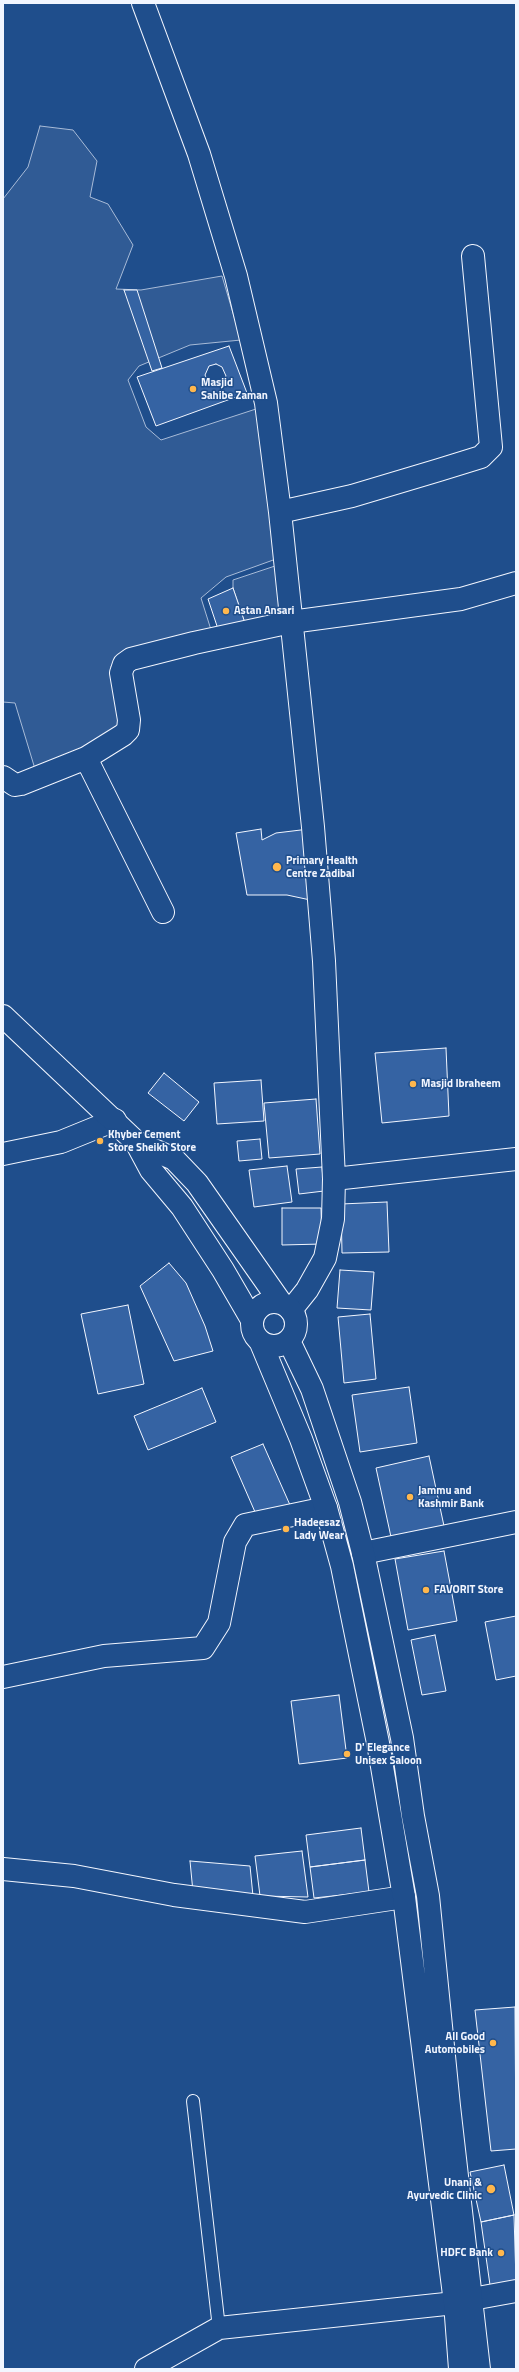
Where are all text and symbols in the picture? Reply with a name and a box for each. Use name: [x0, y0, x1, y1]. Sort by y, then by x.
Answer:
place label: Masjid Sahibe Zaman: [201, 376, 268, 402]
marker: Masjid Sahibe Zaman: [188, 384, 198, 394]
place label: Astan Ansari: [234, 604, 294, 618]
marker: Astan Ansari: [221, 606, 231, 616]
place label: Primary Health Centre Zadibal: [286, 854, 358, 880]
marker: Primary Health Centre Zadibal: [271, 861, 283, 873]
place label: Masjid Ibraheem: [421, 1077, 501, 1091]
marker: Masjid Ibraheem: [408, 1079, 418, 1089]
place label: Khyber Cement Store Sheikh Store: [108, 1128, 196, 1154]
marker: Khyber Cement Store Sheikh Store: [95, 1136, 105, 1146]
place label: Jammu and Kashmir Bank: [418, 1484, 484, 1510]
marker: Jammu and Kashmir Bank: [405, 1492, 415, 1502]
place label: Hadeesaz Lady Wear: [294, 1516, 344, 1542]
marker: Hadeesaz Lady Wear: [281, 1524, 291, 1534]
place label: FAVORIT Store: [434, 1583, 503, 1597]
marker: FAVORIT Store: [421, 1585, 431, 1595]
place label: D' Elegance Unisex Saloon: [355, 1741, 422, 1767]
marker: D' Elegance Unisex Saloon: [342, 1749, 352, 1759]
place label: All Good Automobiles: [425, 2030, 485, 2056]
marker: All Good Automobiles: [488, 2038, 498, 2048]
place label: Unani & Ayurvedic Clinic: [407, 2176, 482, 2202]
marker: Unani & Ayurvedic Clinic: [485, 2183, 497, 2195]
place label: HDFC Bank: [440, 2246, 493, 2260]
marker: HDFC Bank: [496, 2248, 506, 2258]

